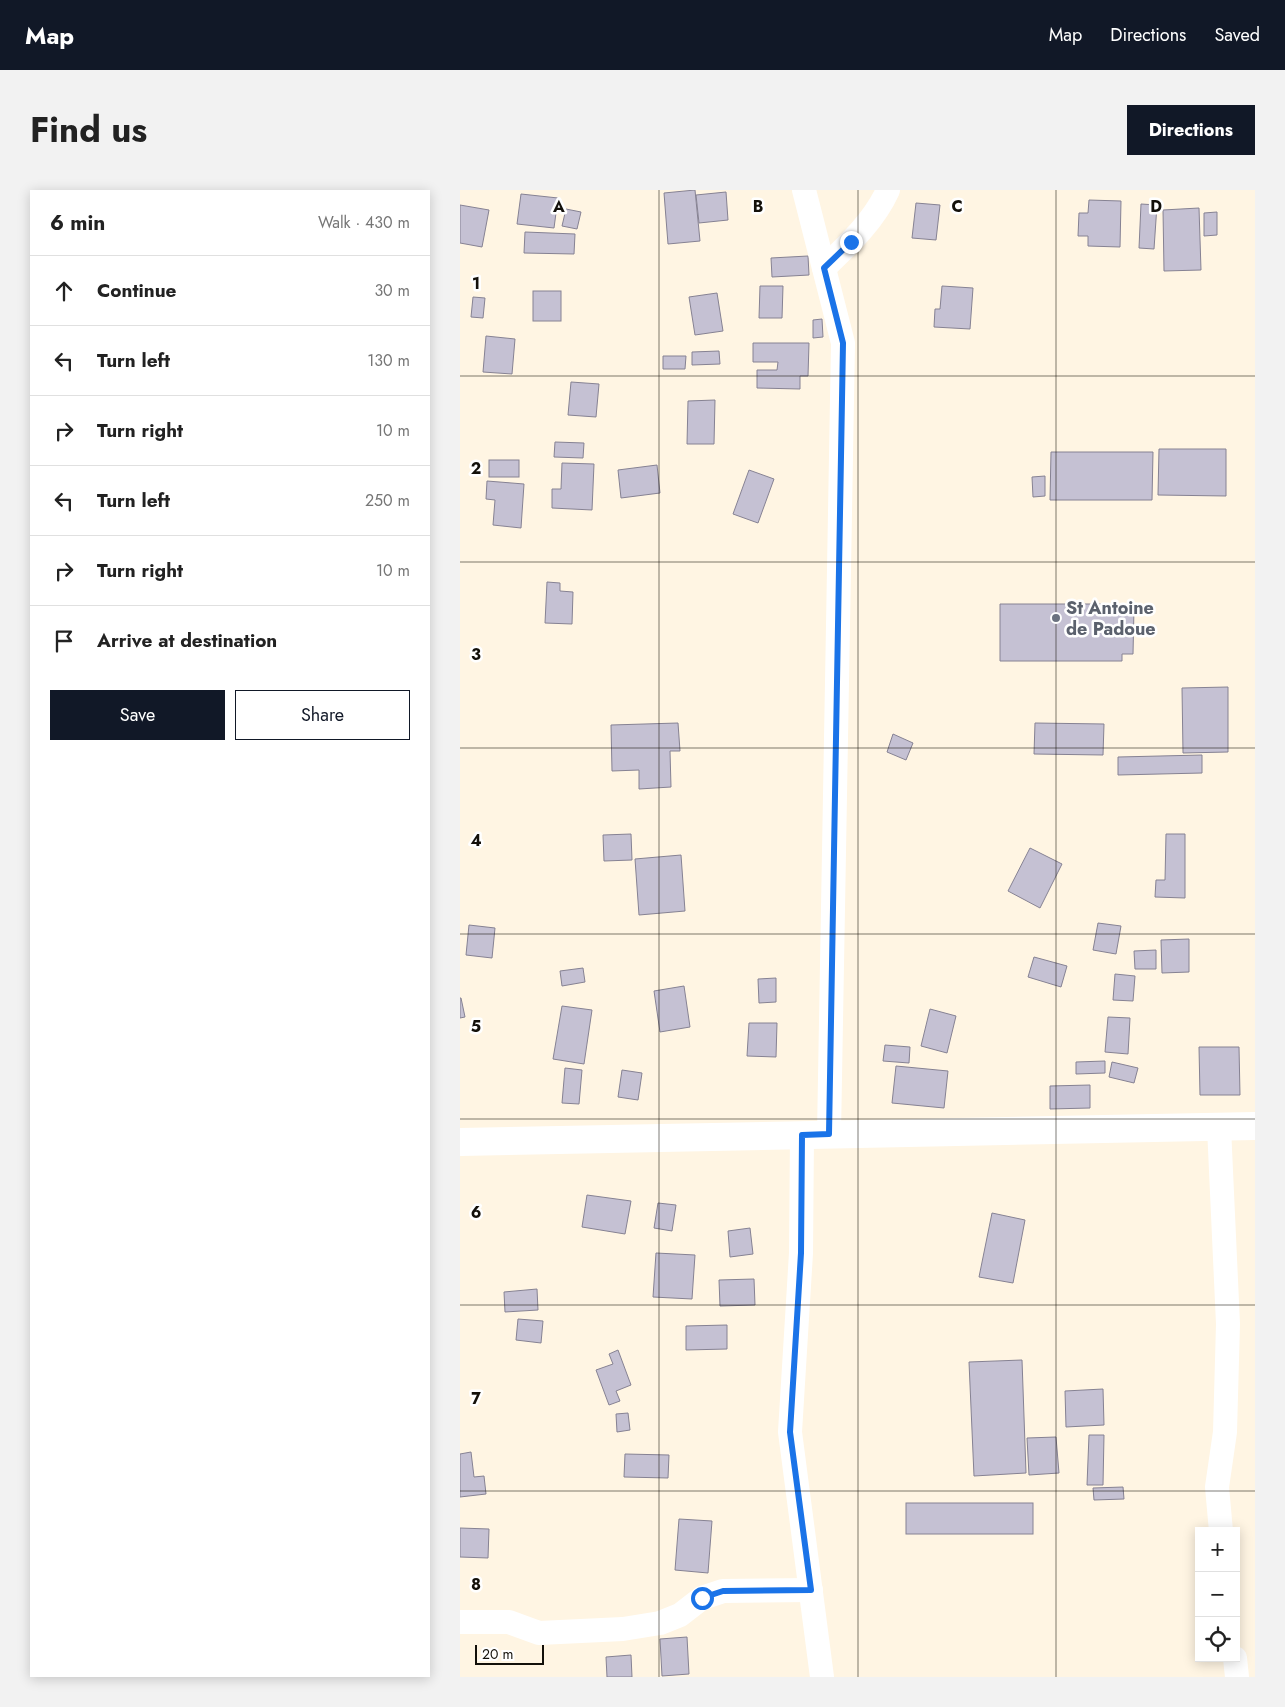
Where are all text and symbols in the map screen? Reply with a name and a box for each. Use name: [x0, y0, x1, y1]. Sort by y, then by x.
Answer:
text: Map: [25, 18, 74, 53]
text: Map: [1049, 22, 1082, 48]
text: Directions: [1110, 22, 1186, 48]
text: Saved: [1214, 22, 1260, 48]
text: Find us: [30, 105, 147, 155]
button: Directions: [1127, 105, 1255, 155]
text: A: [552, 195, 565, 218]
text: B: [753, 195, 763, 218]
text: C: [951, 195, 963, 218]
text: D: [1150, 195, 1162, 218]
text: 6 min: [50, 208, 105, 238]
text: Walk · 430 m: [318, 211, 410, 234]
route end: [840, 231, 863, 254]
text: 1: [472, 272, 480, 295]
icon: ahead: [50, 277, 78, 305]
text: Continue: [97, 277, 176, 304]
text: 30 m: [374, 279, 410, 302]
icon: left: [50, 347, 78, 375]
text: Turn left: [97, 347, 170, 374]
text: 130 m: [367, 349, 410, 372]
icon: right: [50, 417, 78, 445]
text: Turn right: [97, 417, 183, 444]
text: 10 m: [376, 419, 410, 442]
text: 2: [471, 457, 481, 480]
icon: left: [50, 487, 78, 515]
text: Turn left: [97, 487, 170, 514]
text: 250 m: [365, 489, 410, 512]
icon: right: [50, 557, 78, 585]
text: Turn right: [97, 557, 183, 584]
text: 10 m: [376, 559, 410, 582]
place label: St Antoine de Padoue: [1066, 595, 1156, 642]
marker: St Antoine de Padoue: [1050, 612, 1062, 624]
icon: arrive: [50, 627, 78, 655]
text: Arrive at destination: [97, 627, 277, 654]
text: 3: [471, 643, 481, 666]
button: Save: [50, 690, 225, 740]
button: Share: [235, 690, 410, 740]
text: 4: [470, 829, 482, 852]
text: 5: [471, 1015, 481, 1038]
text: 6: [471, 1201, 481, 1224]
text: 7: [471, 1387, 481, 1410]
map controls: [1195, 1527, 1240, 1662]
button: +: [1195, 1527, 1240, 1572]
button: −: [1195, 1572, 1240, 1617]
text: 8: [471, 1573, 481, 1596]
route start: [691, 1587, 714, 1610]
button: locate: [1195, 1617, 1240, 1662]
scale bar: [475, 1642, 544, 1665]
text: 20 m: [482, 1644, 514, 1664]

